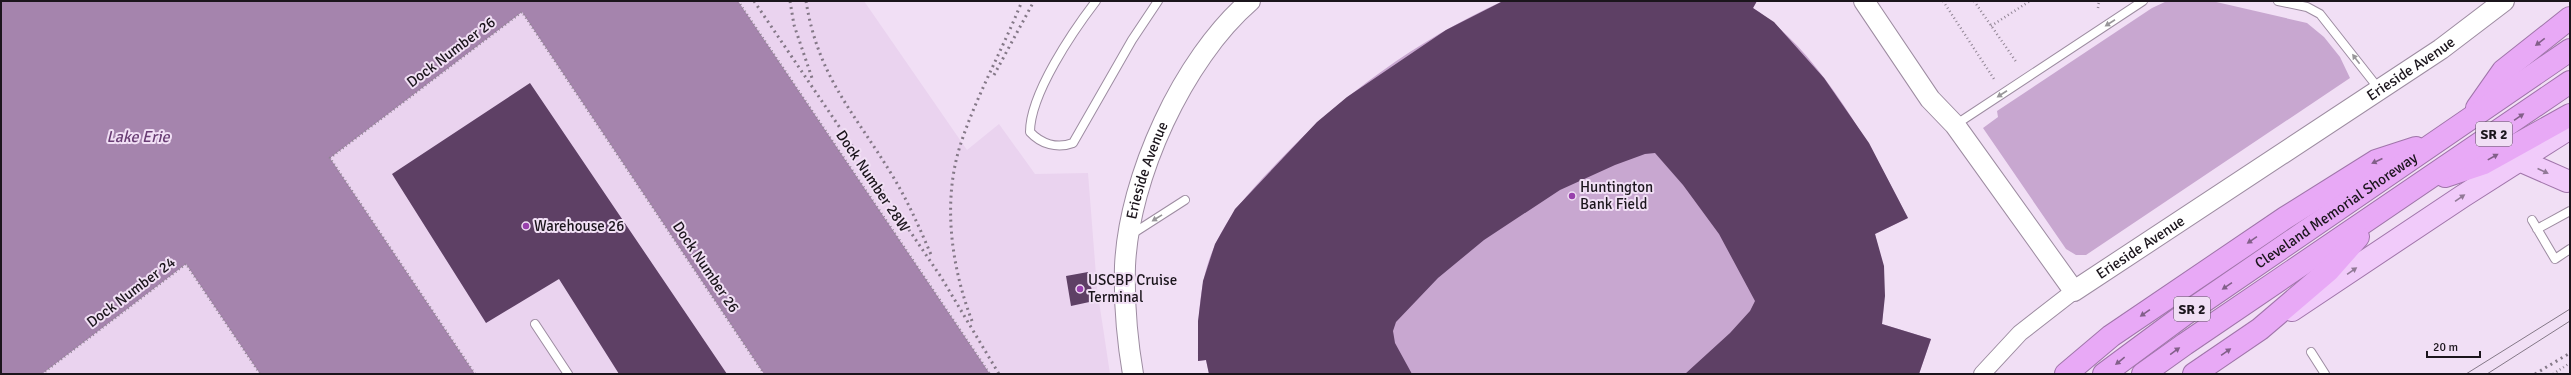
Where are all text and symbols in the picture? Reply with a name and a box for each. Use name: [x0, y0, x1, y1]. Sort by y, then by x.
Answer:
street label: Dock Number 26: [403, 13, 499, 91]
one-way arrow: [2104, 19, 2116, 26]
street label: Erieside Avenue: [2363, 33, 2458, 105]
one-way arrow: [2534, 38, 2545, 47]
one-way arrow: [2352, 53, 2360, 64]
one-way arrow: [1997, 90, 2007, 98]
one-way arrow: [2514, 113, 2525, 121]
street label: Erieside Avenue: [1122, 119, 1172, 221]
road number: SR 2: [2476, 122, 2512, 146]
water label: Lake Erie: [106, 127, 171, 147]
street label: Dock Number 28W: [832, 127, 914, 236]
street label: Cleveland Memorial Shoreway: [2251, 148, 2421, 272]
one-way arrow: [2487, 154, 2499, 161]
one-way arrow: [2370, 159, 2382, 165]
one-way arrow: [2537, 168, 2549, 174]
place label: Huntington Bank Field: [1580, 178, 1653, 213]
marker: Huntington Bank Field: [1567, 191, 1577, 201]
one-way arrow: [2455, 194, 2465, 202]
street label: Erieside Avenue: [2093, 212, 2188, 283]
one-way arrow: [1151, 214, 1163, 221]
place label: Warehouse 26: [534, 217, 624, 235]
street label: Dock Number 26: [669, 218, 743, 316]
marker: Warehouse 26: [521, 221, 531, 231]
one-way arrow: [2247, 236, 2258, 243]
street label: Dock Number 24: [83, 253, 179, 331]
one-way arrow: [2347, 267, 2357, 275]
place label: USCBP Cruise Terminal: [1088, 271, 1177, 306]
one-way arrow: [2222, 282, 2232, 290]
marker: USCBP Cruise Terminal: [1075, 284, 1085, 294]
road number: SR 2: [2174, 297, 2210, 321]
one-way arrow: [2140, 309, 2150, 317]
scale bar: [2427, 333, 2480, 359]
text: 20 m: [2433, 340, 2458, 355]
one-way arrow: [2169, 347, 2180, 355]
one-way arrow: [2220, 348, 2231, 356]
one-way arrow: [2115, 356, 2126, 365]

